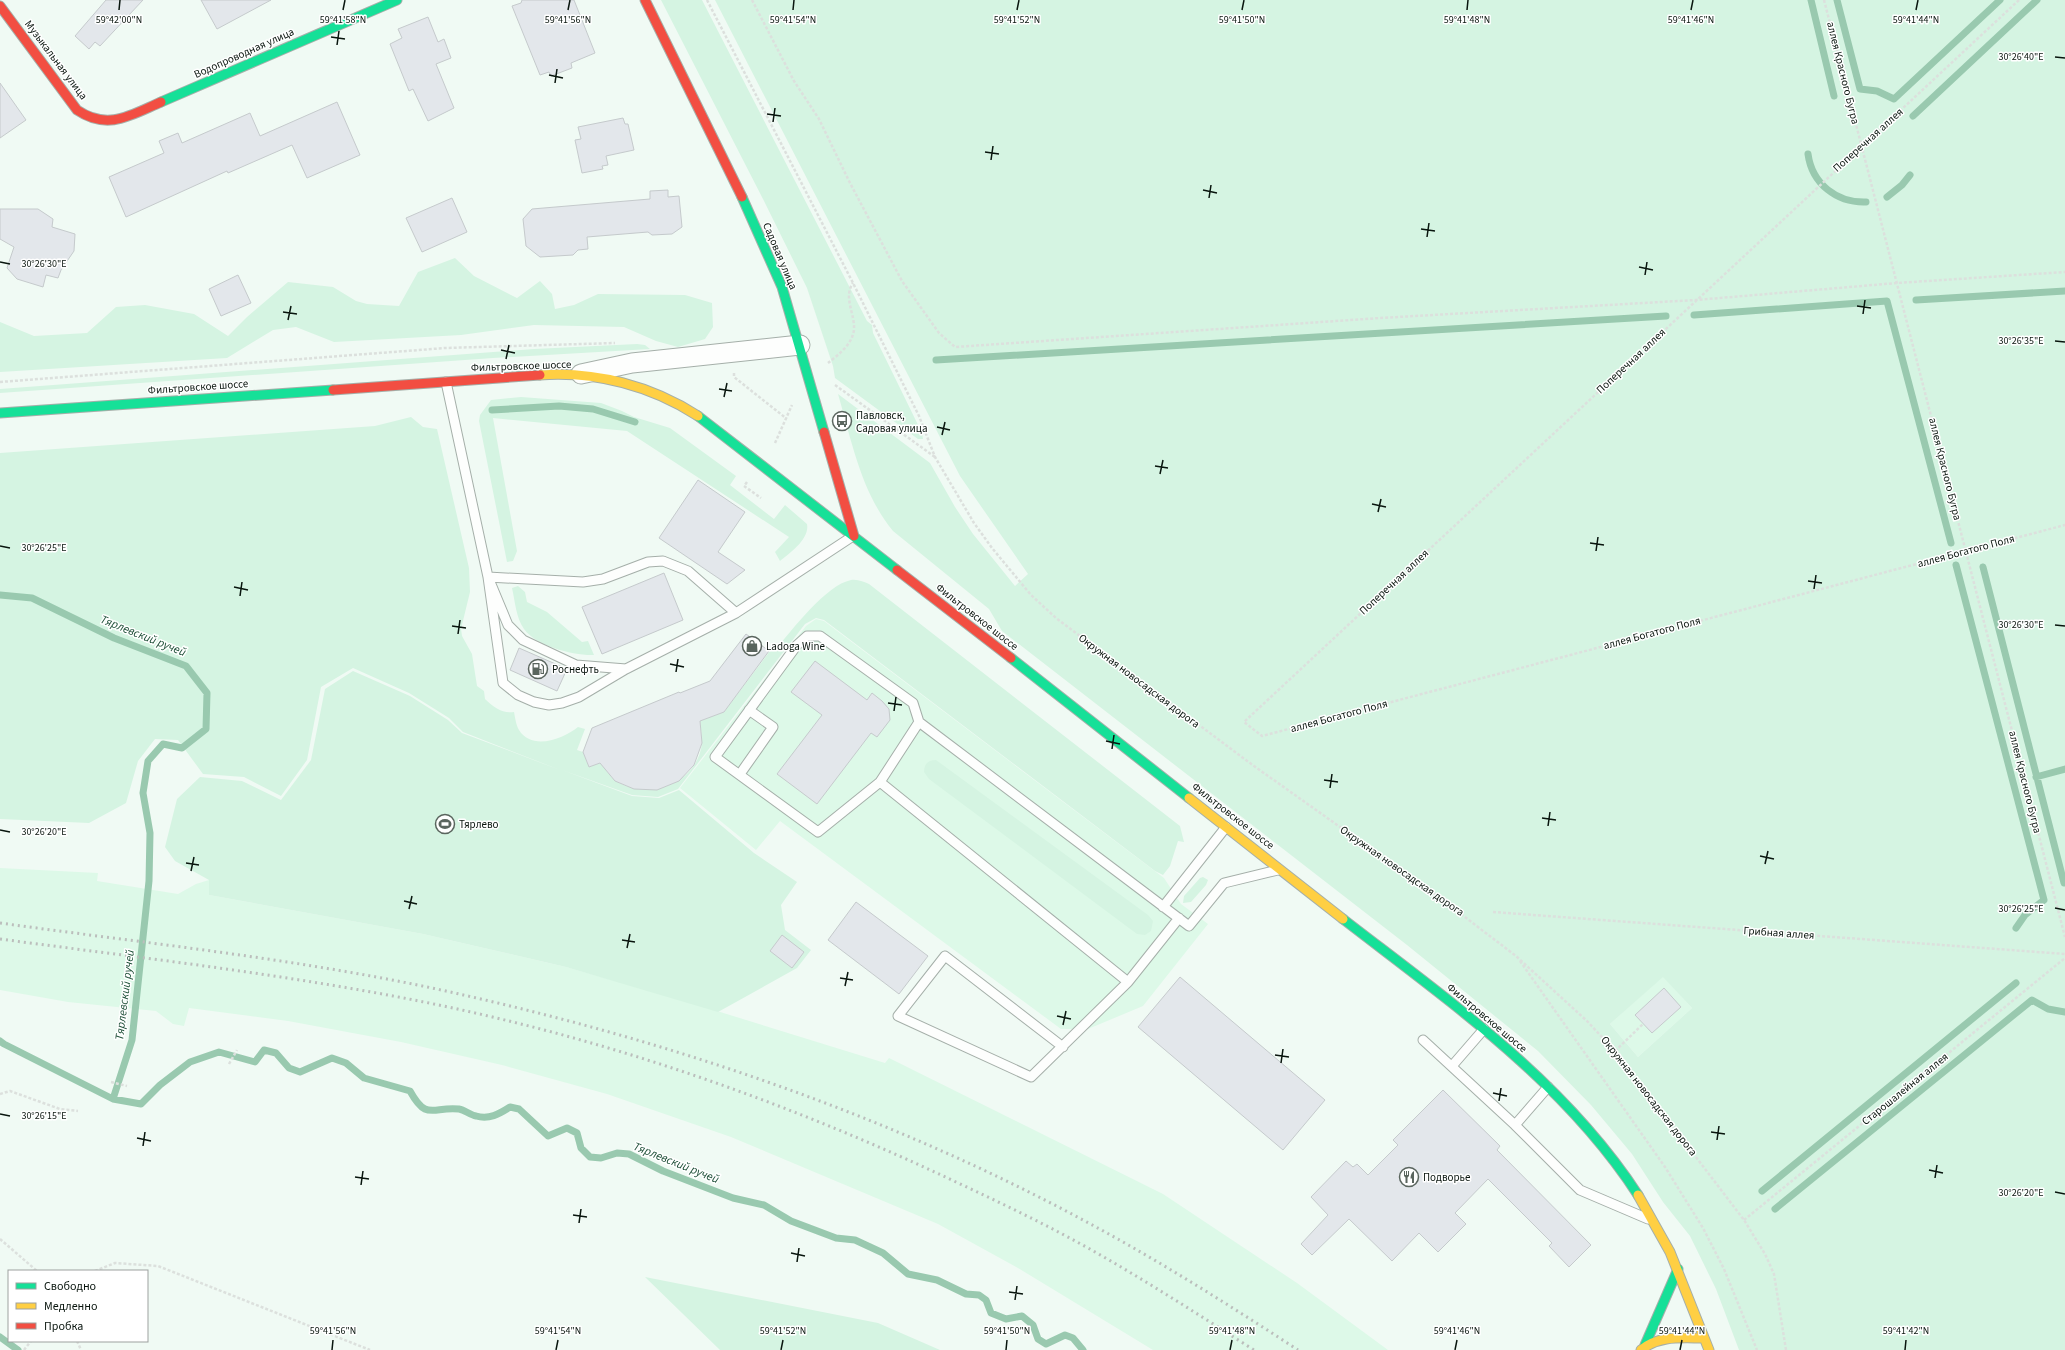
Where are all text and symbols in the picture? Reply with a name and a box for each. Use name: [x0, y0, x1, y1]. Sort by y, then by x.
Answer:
text: 59°42'00"N: [96, 13, 142, 27]
text: 59°41'58"N: [320, 13, 366, 27]
text: 59°41'56"N: [545, 13, 591, 27]
text: 59°41'54"N: [770, 13, 816, 27]
text: 59°41'52"N: [994, 13, 1040, 27]
text: 59°41'50"N: [1219, 13, 1265, 27]
text: 59°41'48"N: [1444, 13, 1490, 27]
text: 59°41'46"N: [1668, 13, 1714, 27]
text: 59°41'44"N: [1893, 13, 1939, 27]
street label: Музыкальная улица: [21, 17, 91, 103]
street label: аллея Красного Бугра: [1823, 20, 1863, 126]
street label: Водопроводная улица: [192, 24, 296, 82]
text: 30°26'40"E: [1998, 50, 2044, 64]
street label: Поперечная аллея: [1830, 104, 1906, 176]
street label: Садовая улица: [759, 220, 801, 292]
text: 30°26'30"E: [21, 257, 67, 271]
street label: Поперечная аллея: [1593, 325, 1669, 397]
text: 30°26'35"E: [1998, 334, 2044, 348]
street label: Фильтровское шоссе: [470, 357, 572, 375]
street label: Фильтровское шоссе: [147, 376, 249, 398]
place label: Павловск, Садовая улица: [856, 408, 927, 436]
bus stop icon: Павловск, Садовая улица: [831, 410, 853, 432]
street label: аллея Красного Бугра: [1925, 416, 1965, 522]
street label: аллея Богатого Поля: [1916, 531, 2016, 571]
text: 30°26'25"E: [21, 541, 67, 555]
street label: Поперечная аллея: [1356, 546, 1432, 618]
street label: Фильтровское шоссе: [933, 580, 1022, 654]
water label: Тярлевский ручей: [98, 611, 188, 661]
street label: аллея Богатого Поля: [1602, 613, 1702, 653]
text: 30°26'30"E: [1998, 618, 2044, 632]
street label: Окружная новосадская дорога: [1075, 630, 1203, 732]
shop icon: Ladoga Wine: [741, 635, 763, 657]
place label: Ladoga Wine: [766, 639, 825, 654]
fuel station icon: Роснефть: [527, 658, 549, 680]
place label: Роснефть: [552, 662, 599, 677]
street label: аллея Богатого Поля: [1289, 696, 1389, 736]
street label: аллея Красного Бугра: [2005, 729, 2045, 835]
street label: Фильтровское шоссе: [1189, 779, 1278, 853]
sports icon: Тярлево: [434, 813, 456, 835]
place label: Тярлево: [459, 817, 499, 832]
street label: Окружная новосадская дорога: [1337, 822, 1467, 920]
text: 30°26'20"E: [21, 825, 67, 839]
text: 30°26'25"E: [1998, 902, 2044, 916]
street label: Грибная аллея: [1743, 923, 1815, 943]
water label: Тярлевский ручей: [111, 949, 139, 1041]
street label: Фильтровское шоссе: [1444, 980, 1531, 1056]
street label: Окружная новосадская дорога: [1597, 1033, 1701, 1159]
street label: Старошалейная аллея: [1858, 1049, 1952, 1129]
text: 30°26'15"E: [21, 1109, 67, 1123]
water label: Тярлевский ручей: [631, 1138, 721, 1188]
restaurant icon: Подворье: [1398, 1166, 1420, 1188]
place label: Подворье: [1423, 1170, 1471, 1185]
text: 30°26'20"E: [1998, 1186, 2044, 1200]
legend: [8, 1270, 148, 1342]
text: Свободно: [44, 1278, 96, 1295]
text: Медленно: [44, 1298, 98, 1315]
text: Пробка: [44, 1318, 83, 1335]
text: 59°41'56"N: [310, 1324, 356, 1338]
text: 59°41'54"N: [535, 1324, 581, 1338]
text: 59°41'52"N: [760, 1324, 806, 1338]
text: 59°41'50"N: [984, 1324, 1030, 1338]
text: 59°41'48"N: [1209, 1324, 1255, 1338]
text: 59°41'46"N: [1434, 1324, 1480, 1338]
text: 59°41'44"N: [1659, 1324, 1705, 1338]
text: 59°41'42"N: [1883, 1324, 1929, 1338]

